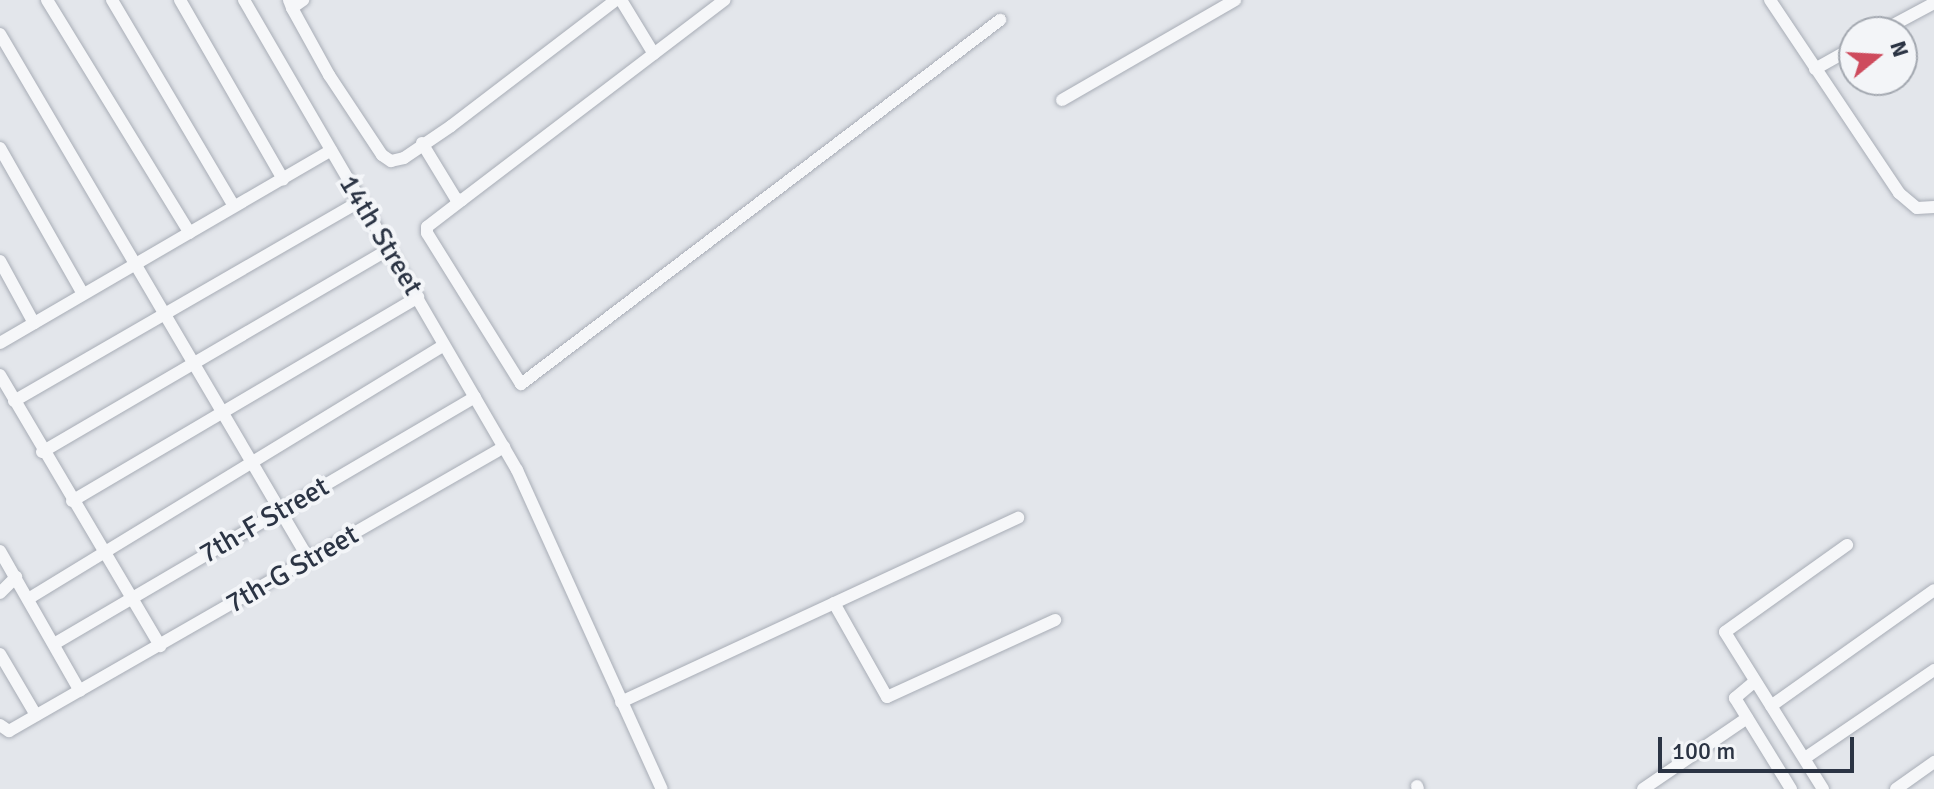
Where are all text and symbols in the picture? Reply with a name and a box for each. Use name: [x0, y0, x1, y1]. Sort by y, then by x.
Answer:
north arrow: [1838, 16, 1918, 96]
text: N: [1884, 38, 1915, 61]
street label: 14th Street: [332, 169, 430, 301]
street label: 7th-F Street: [193, 470, 335, 570]
street label: 7th-G Street: [220, 518, 364, 620]
scale bar: [1662, 721, 1858, 771]
text: 100 m: [1672, 736, 1735, 766]

